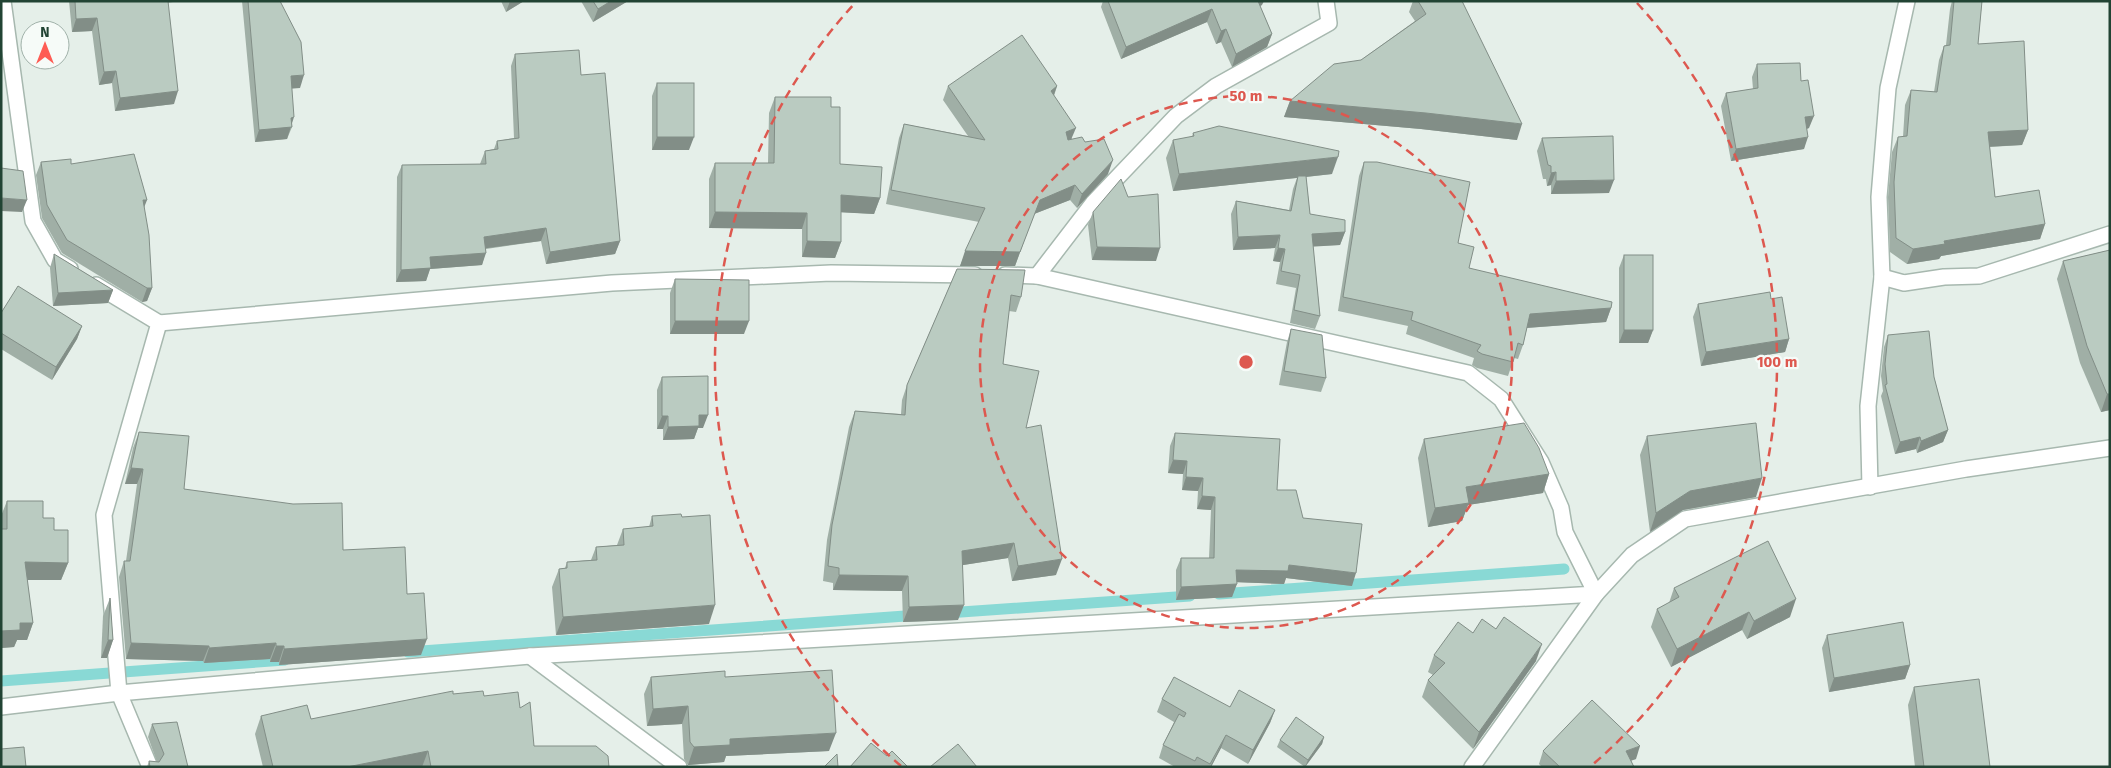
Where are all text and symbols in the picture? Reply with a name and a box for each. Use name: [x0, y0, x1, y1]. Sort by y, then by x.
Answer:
north arrow: [20, 20, 70, 70]
text: N: [40, 24, 50, 41]
text: 50 m: [1229, 87, 1263, 105]
centre of rings: [1237, 353, 1255, 371]
text: 100 m: [1757, 353, 1797, 371]

